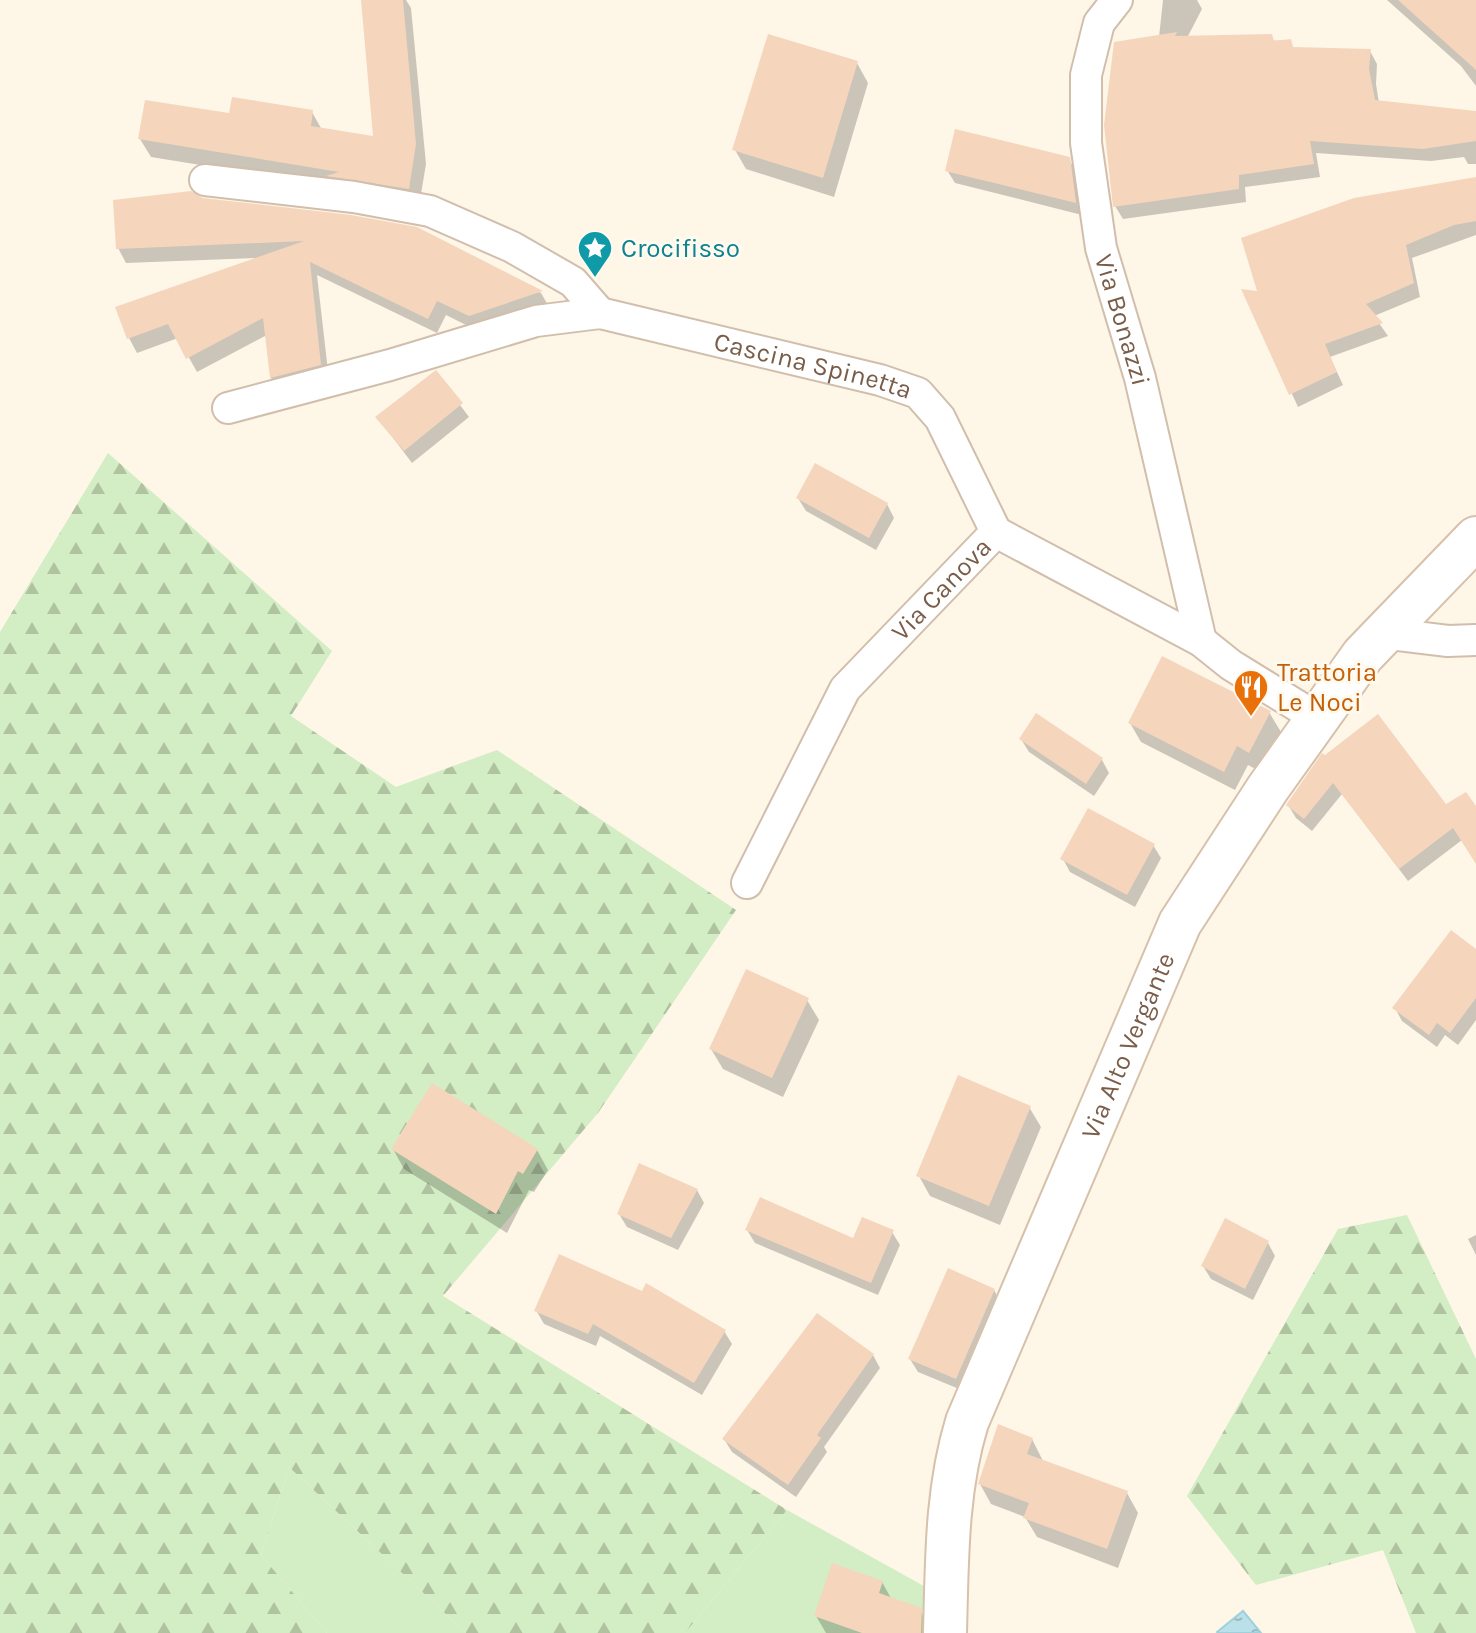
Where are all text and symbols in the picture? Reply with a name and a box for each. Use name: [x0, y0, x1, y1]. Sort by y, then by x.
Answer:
place icon: Crocifisso: [576, 229, 614, 279]
place label: Crocifisso: [621, 233, 740, 264]
street label: Via Bonazzi: [1088, 251, 1156, 389]
street label: Cascina Spinetta: [711, 326, 916, 406]
street label: Via Canova: [885, 532, 998, 647]
place label: Trattoria Le Noci: [1277, 657, 1377, 718]
restaurant icon: Trattoria Le Noci: [1232, 668, 1270, 718]
street label: Via Alto Vergante: [1075, 948, 1181, 1144]

